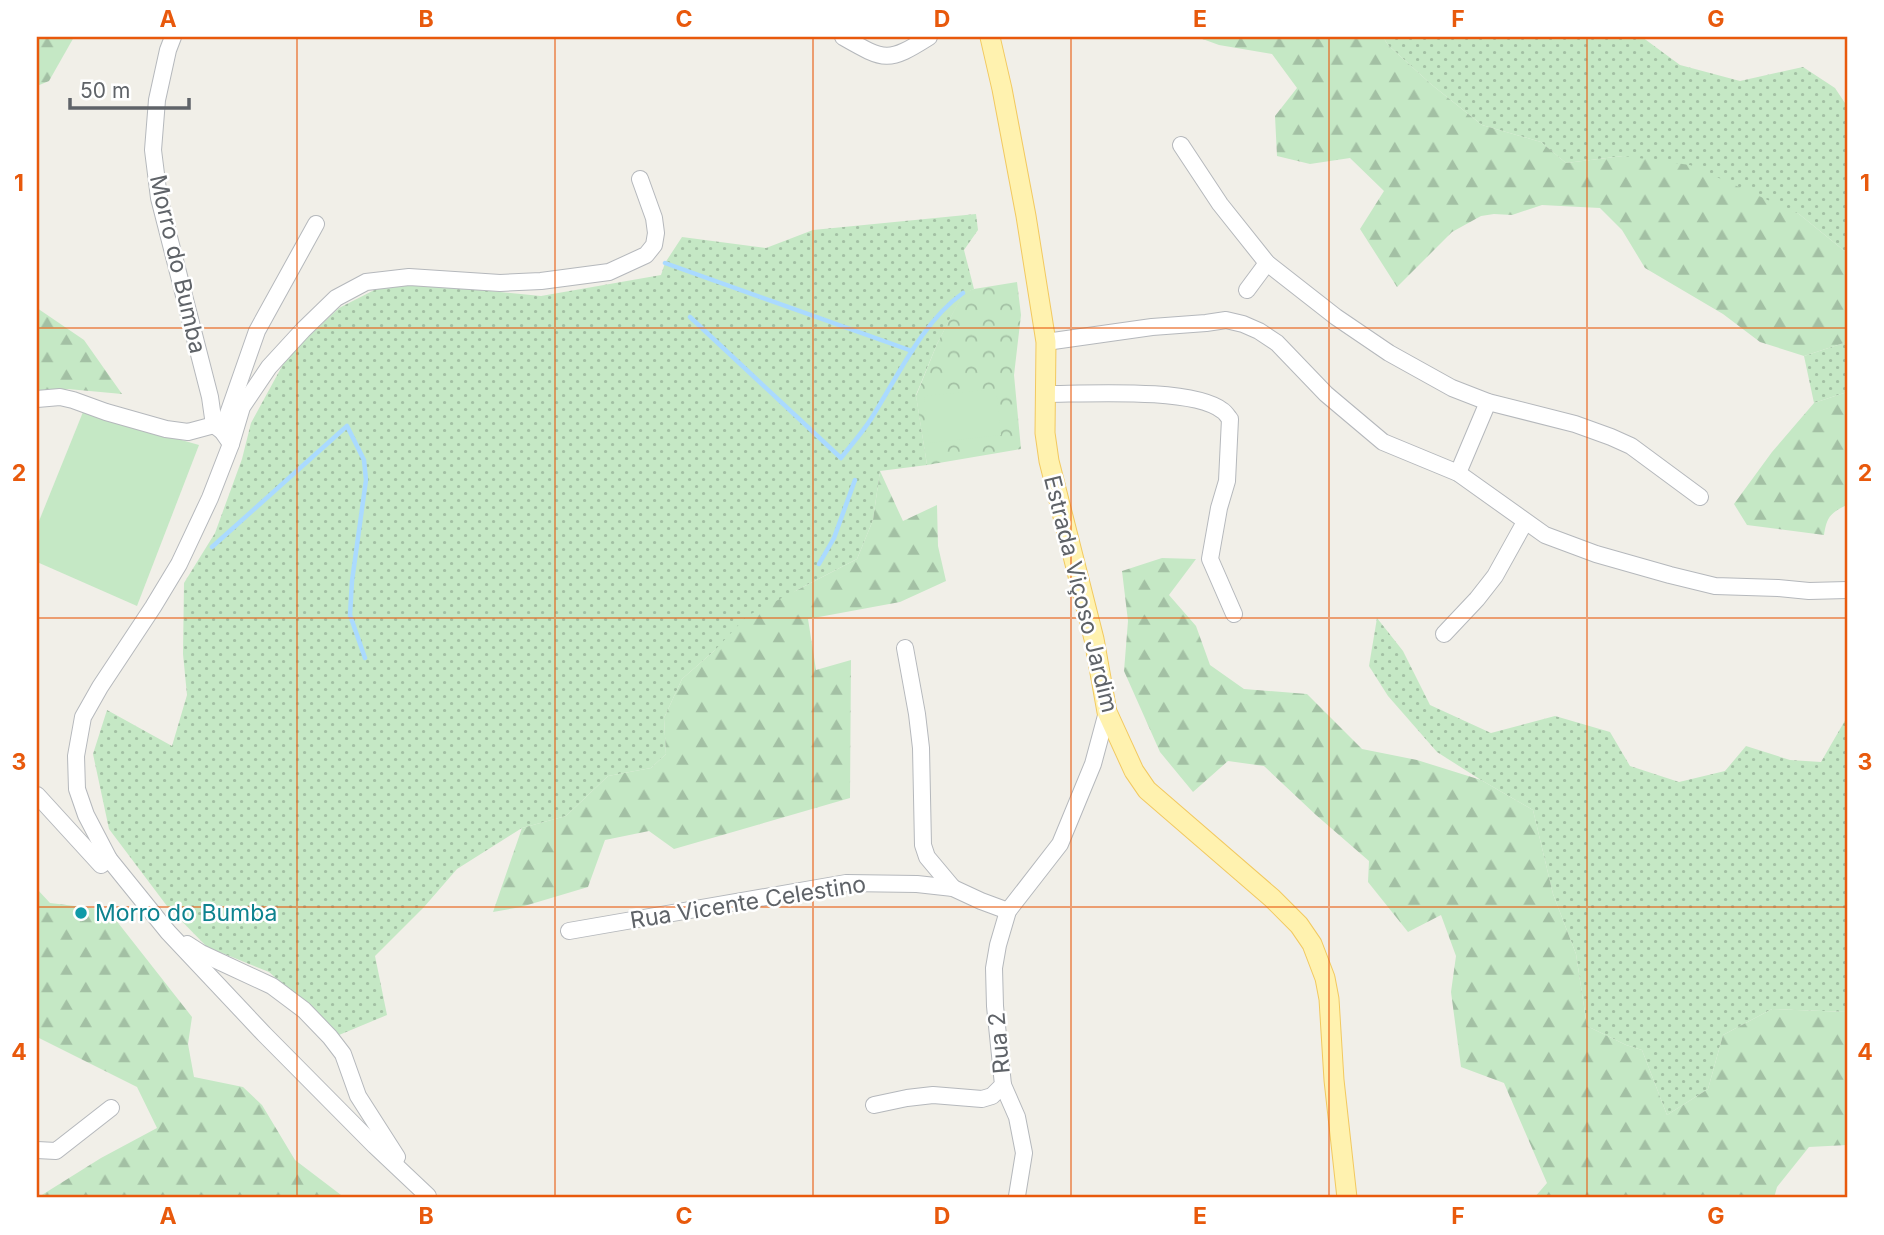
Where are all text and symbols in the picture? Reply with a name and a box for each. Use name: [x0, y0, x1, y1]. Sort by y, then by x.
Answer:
text: A: [159, 5, 177, 33]
text: B: [418, 5, 434, 33]
text: C: [675, 5, 693, 33]
text: D: [934, 5, 950, 33]
text: E: [1193, 5, 1207, 33]
text: F: [1451, 5, 1465, 33]
text: G: [1707, 5, 1725, 33]
scale bar: [70, 66, 189, 110]
text: 50 m: [80, 78, 130, 103]
text: 1: [14, 169, 24, 197]
text: 1: [1860, 169, 1870, 197]
street label: Morro do Bumba: [144, 172, 212, 356]
text: 2: [12, 459, 26, 487]
text: 2: [1858, 459, 1872, 487]
street label: Estrada Viçoso Jardim: [1038, 473, 1124, 715]
text: 3: [12, 748, 26, 776]
text: 3: [1858, 748, 1872, 776]
street label: Rua Vicente Celestino: [628, 870, 868, 934]
place label: Morro do Bumba: [95, 899, 277, 927]
marker: Morro do Bumba: [73, 905, 89, 921]
street label: Rua 2: [982, 1011, 1016, 1075]
text: 4: [11, 1038, 27, 1066]
text: 4: [1857, 1038, 1873, 1066]
text: A: [159, 1202, 177, 1230]
text: B: [418, 1202, 434, 1230]
text: C: [675, 1202, 693, 1230]
text: D: [934, 1202, 950, 1230]
text: E: [1193, 1202, 1207, 1230]
text: F: [1451, 1202, 1465, 1230]
text: G: [1707, 1202, 1725, 1230]

